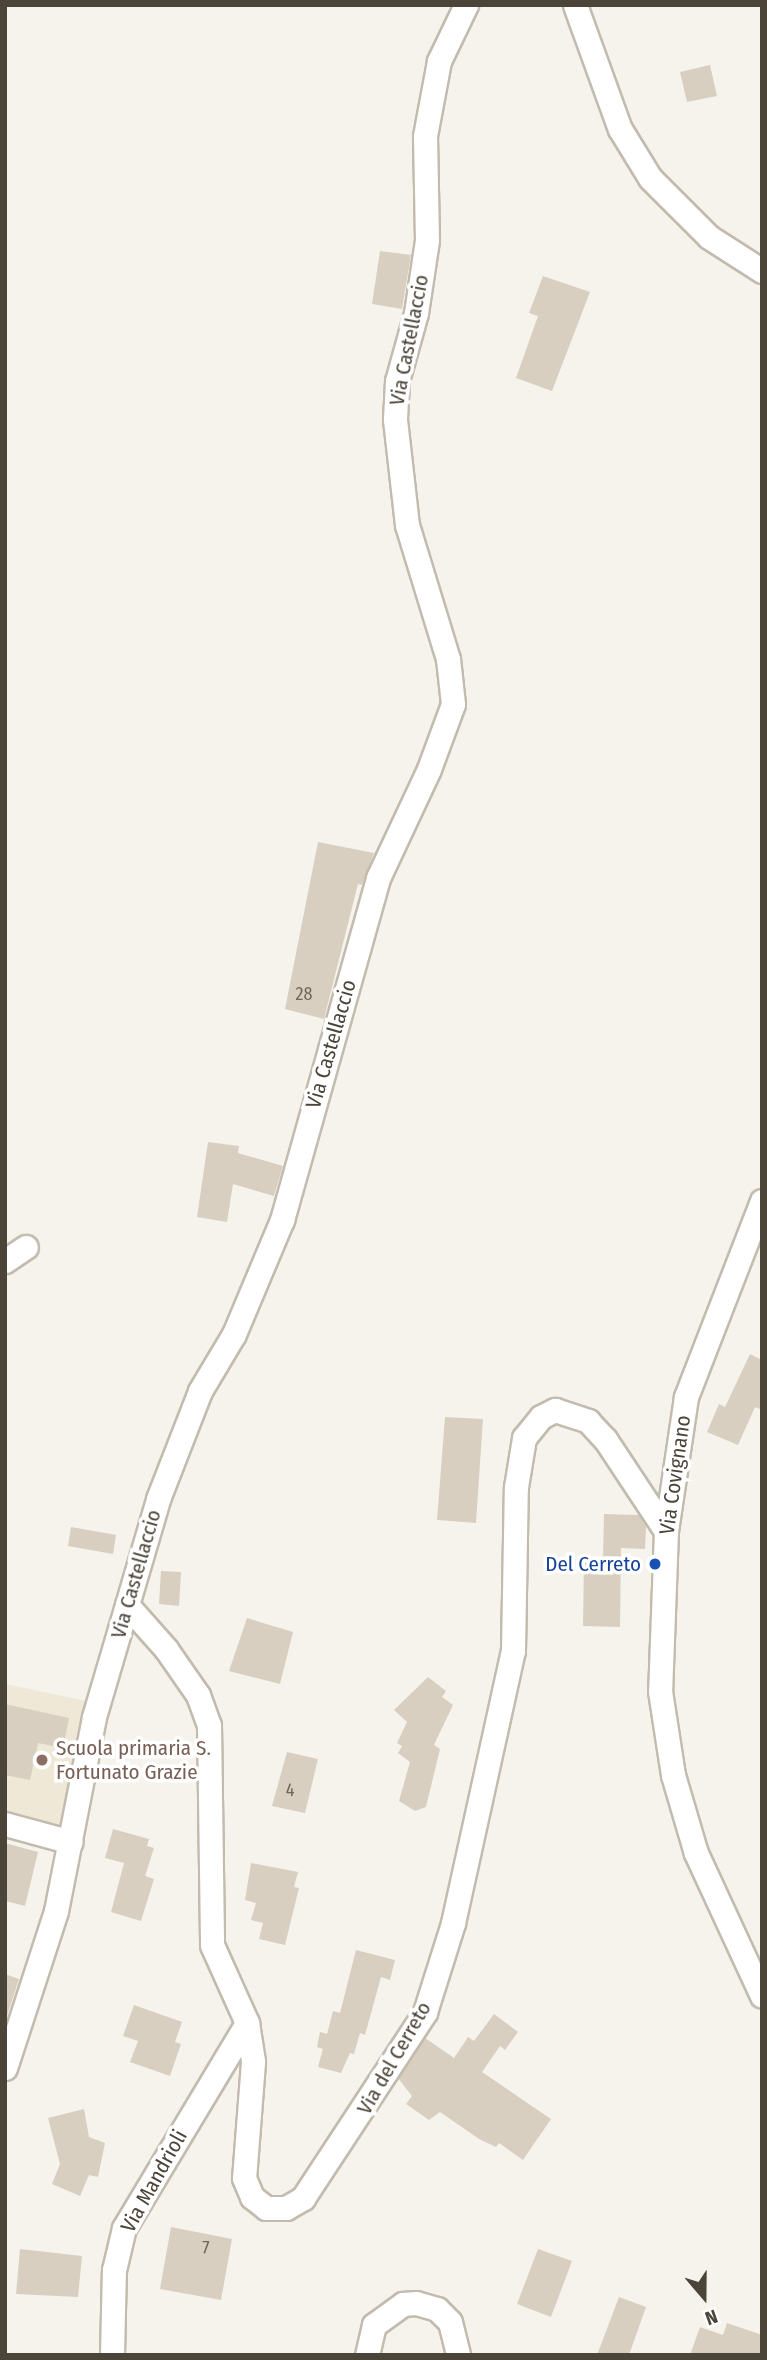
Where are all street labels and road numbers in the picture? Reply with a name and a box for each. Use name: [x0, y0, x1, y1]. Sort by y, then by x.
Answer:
street label: Via Castellaccio: [384, 272, 434, 408]
street label: Via Castellaccio: [301, 977, 361, 1111]
street label: Via Covignano: [654, 1414, 696, 1536]
street label: Via Castellaccio: [106, 1507, 166, 1641]
street label: Via del Cerreto: [352, 1997, 436, 2119]
street label: Via Mandrioli: [116, 2125, 192, 2237]

